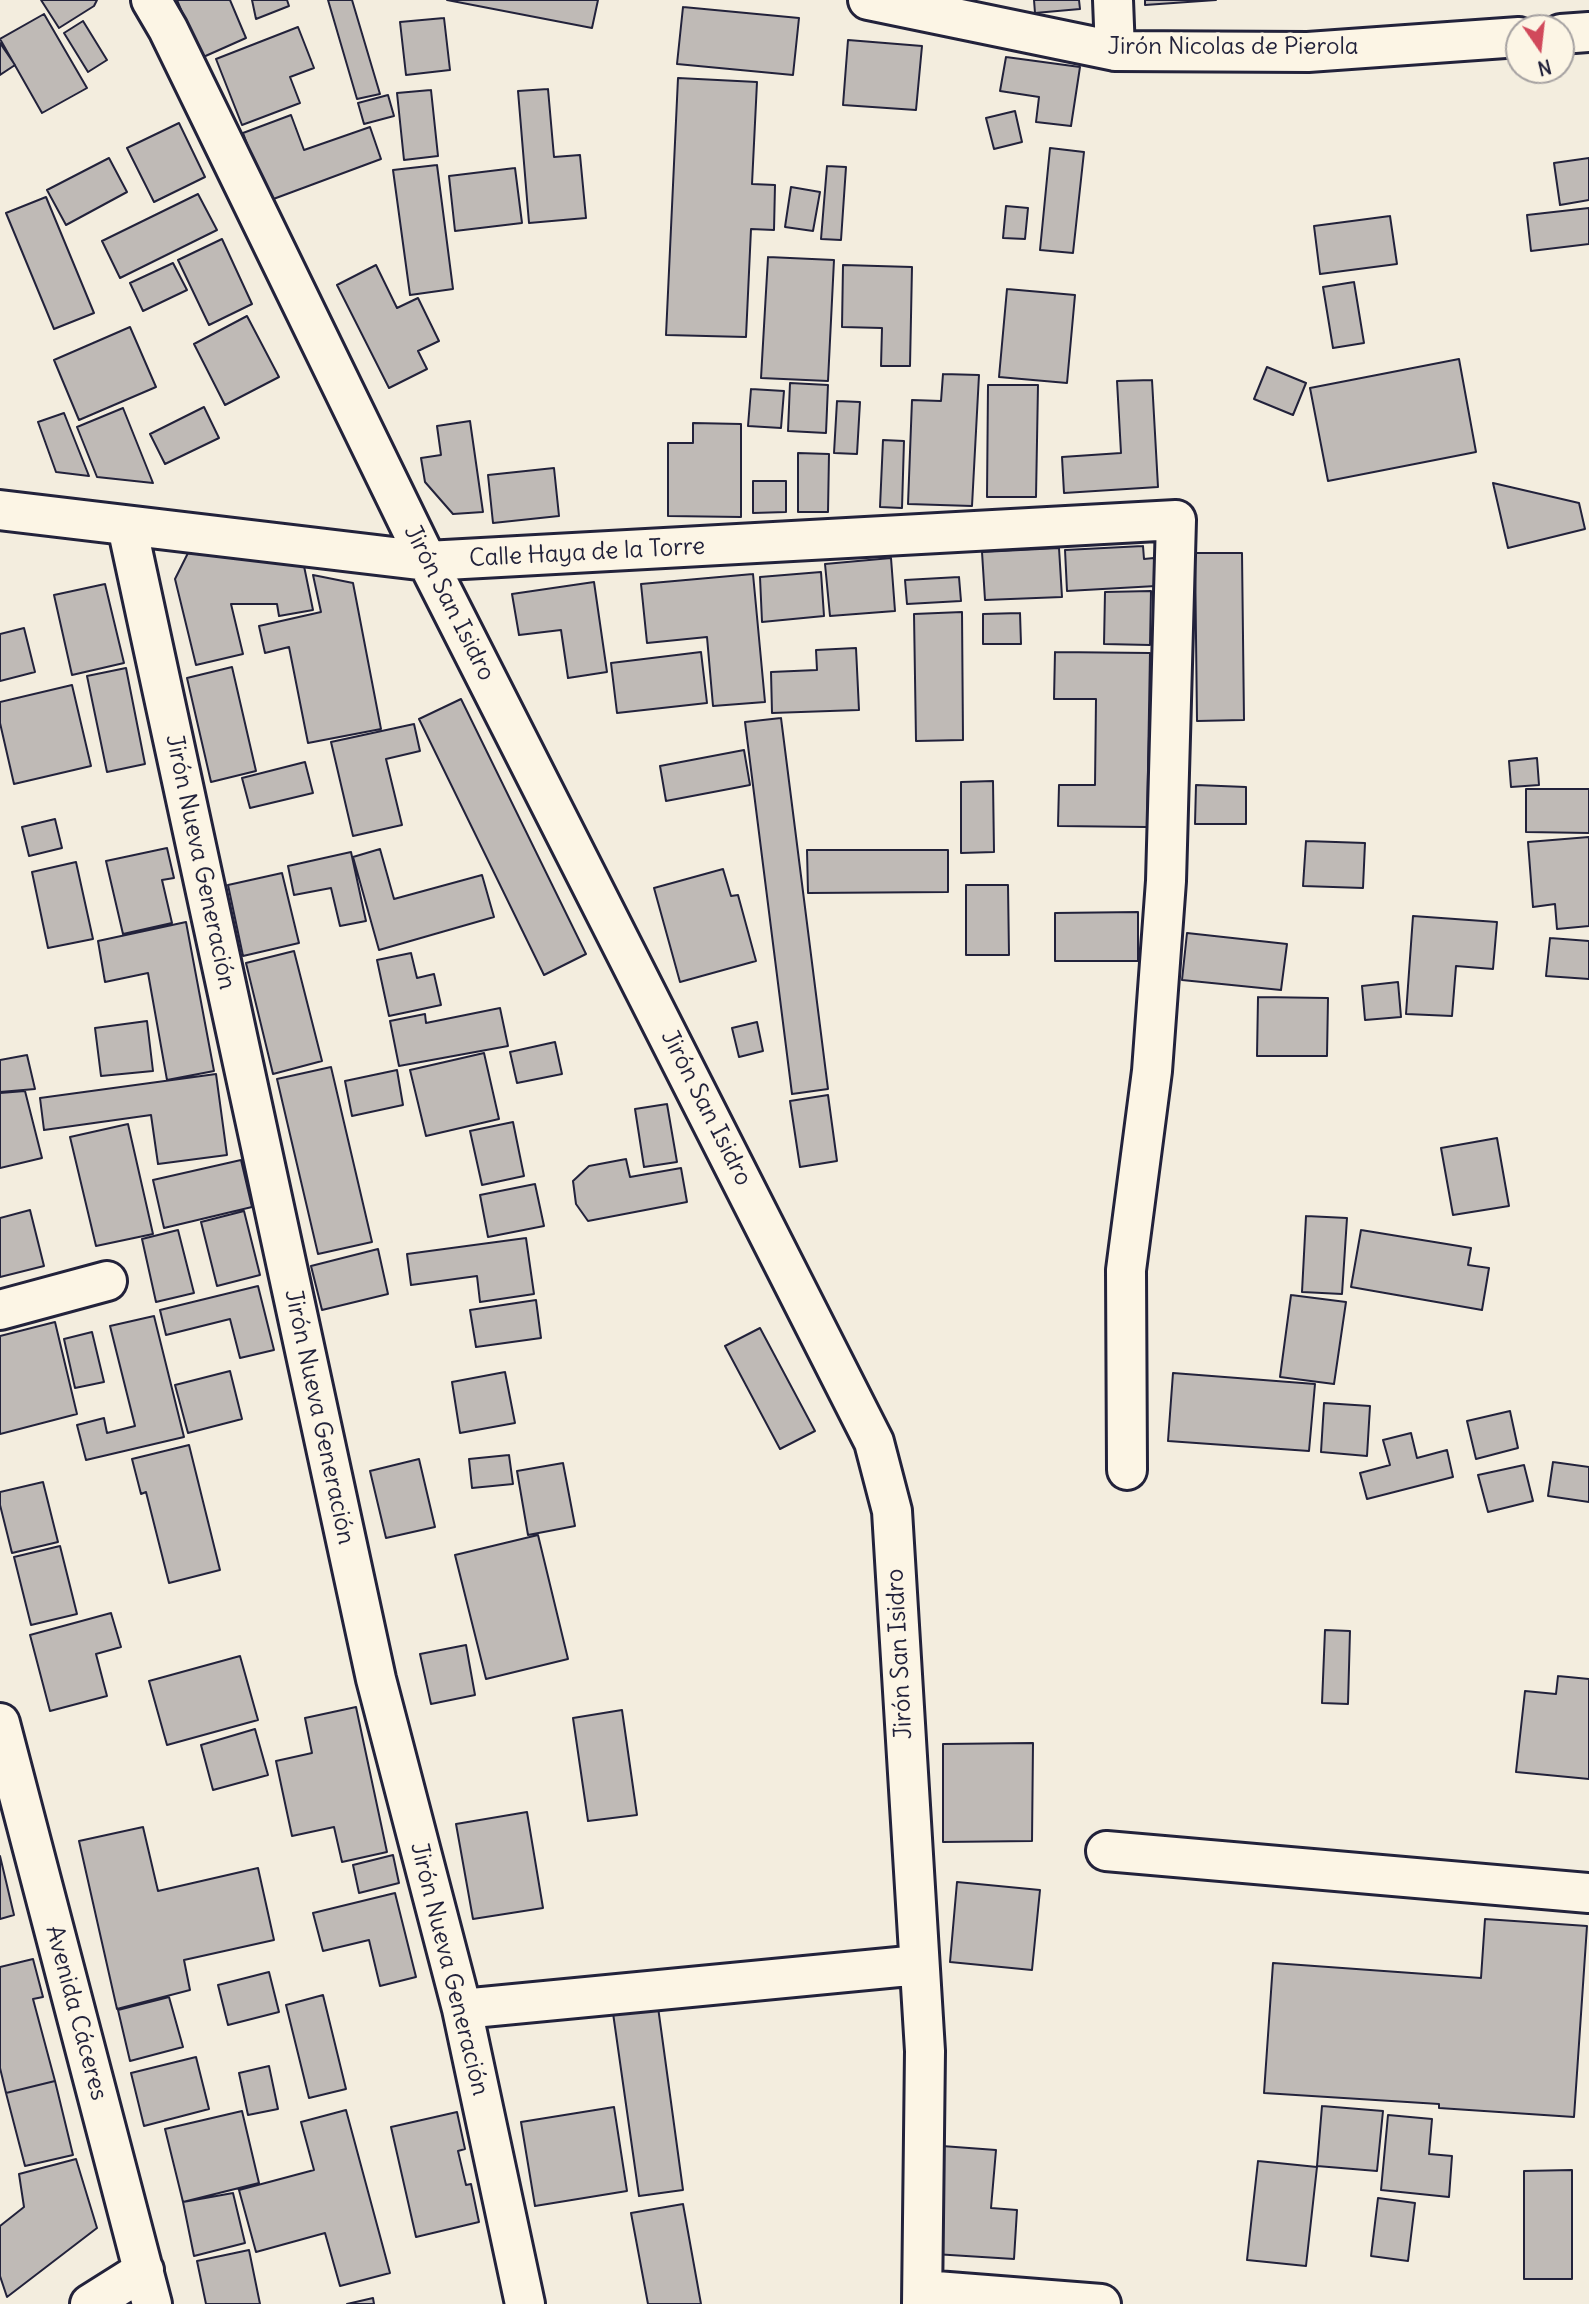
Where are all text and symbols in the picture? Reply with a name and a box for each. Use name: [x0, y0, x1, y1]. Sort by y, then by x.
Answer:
north arrow: [1505, 14, 1575, 84]
street label: Jirón Nicolas de Pierola: [1107, 33, 1359, 61]
text: N: [1535, 54, 1554, 81]
street label: Jirón San Isidro: [397, 520, 501, 686]
street label: Calle Haya de la Torre: [468, 532, 706, 574]
street label: Jirón Nueva Generación: [159, 732, 241, 992]
street label: Jirón San Isidro: [654, 1025, 758, 1191]
street label: Jirón Nueva Generación: [278, 1287, 360, 1547]
street label: Jirón San Isidro: [881, 1568, 919, 1740]
street label: Jirón Nueva Generación: [404, 1839, 494, 2099]
street label: Avenida Cáceres: [39, 1923, 113, 2103]

